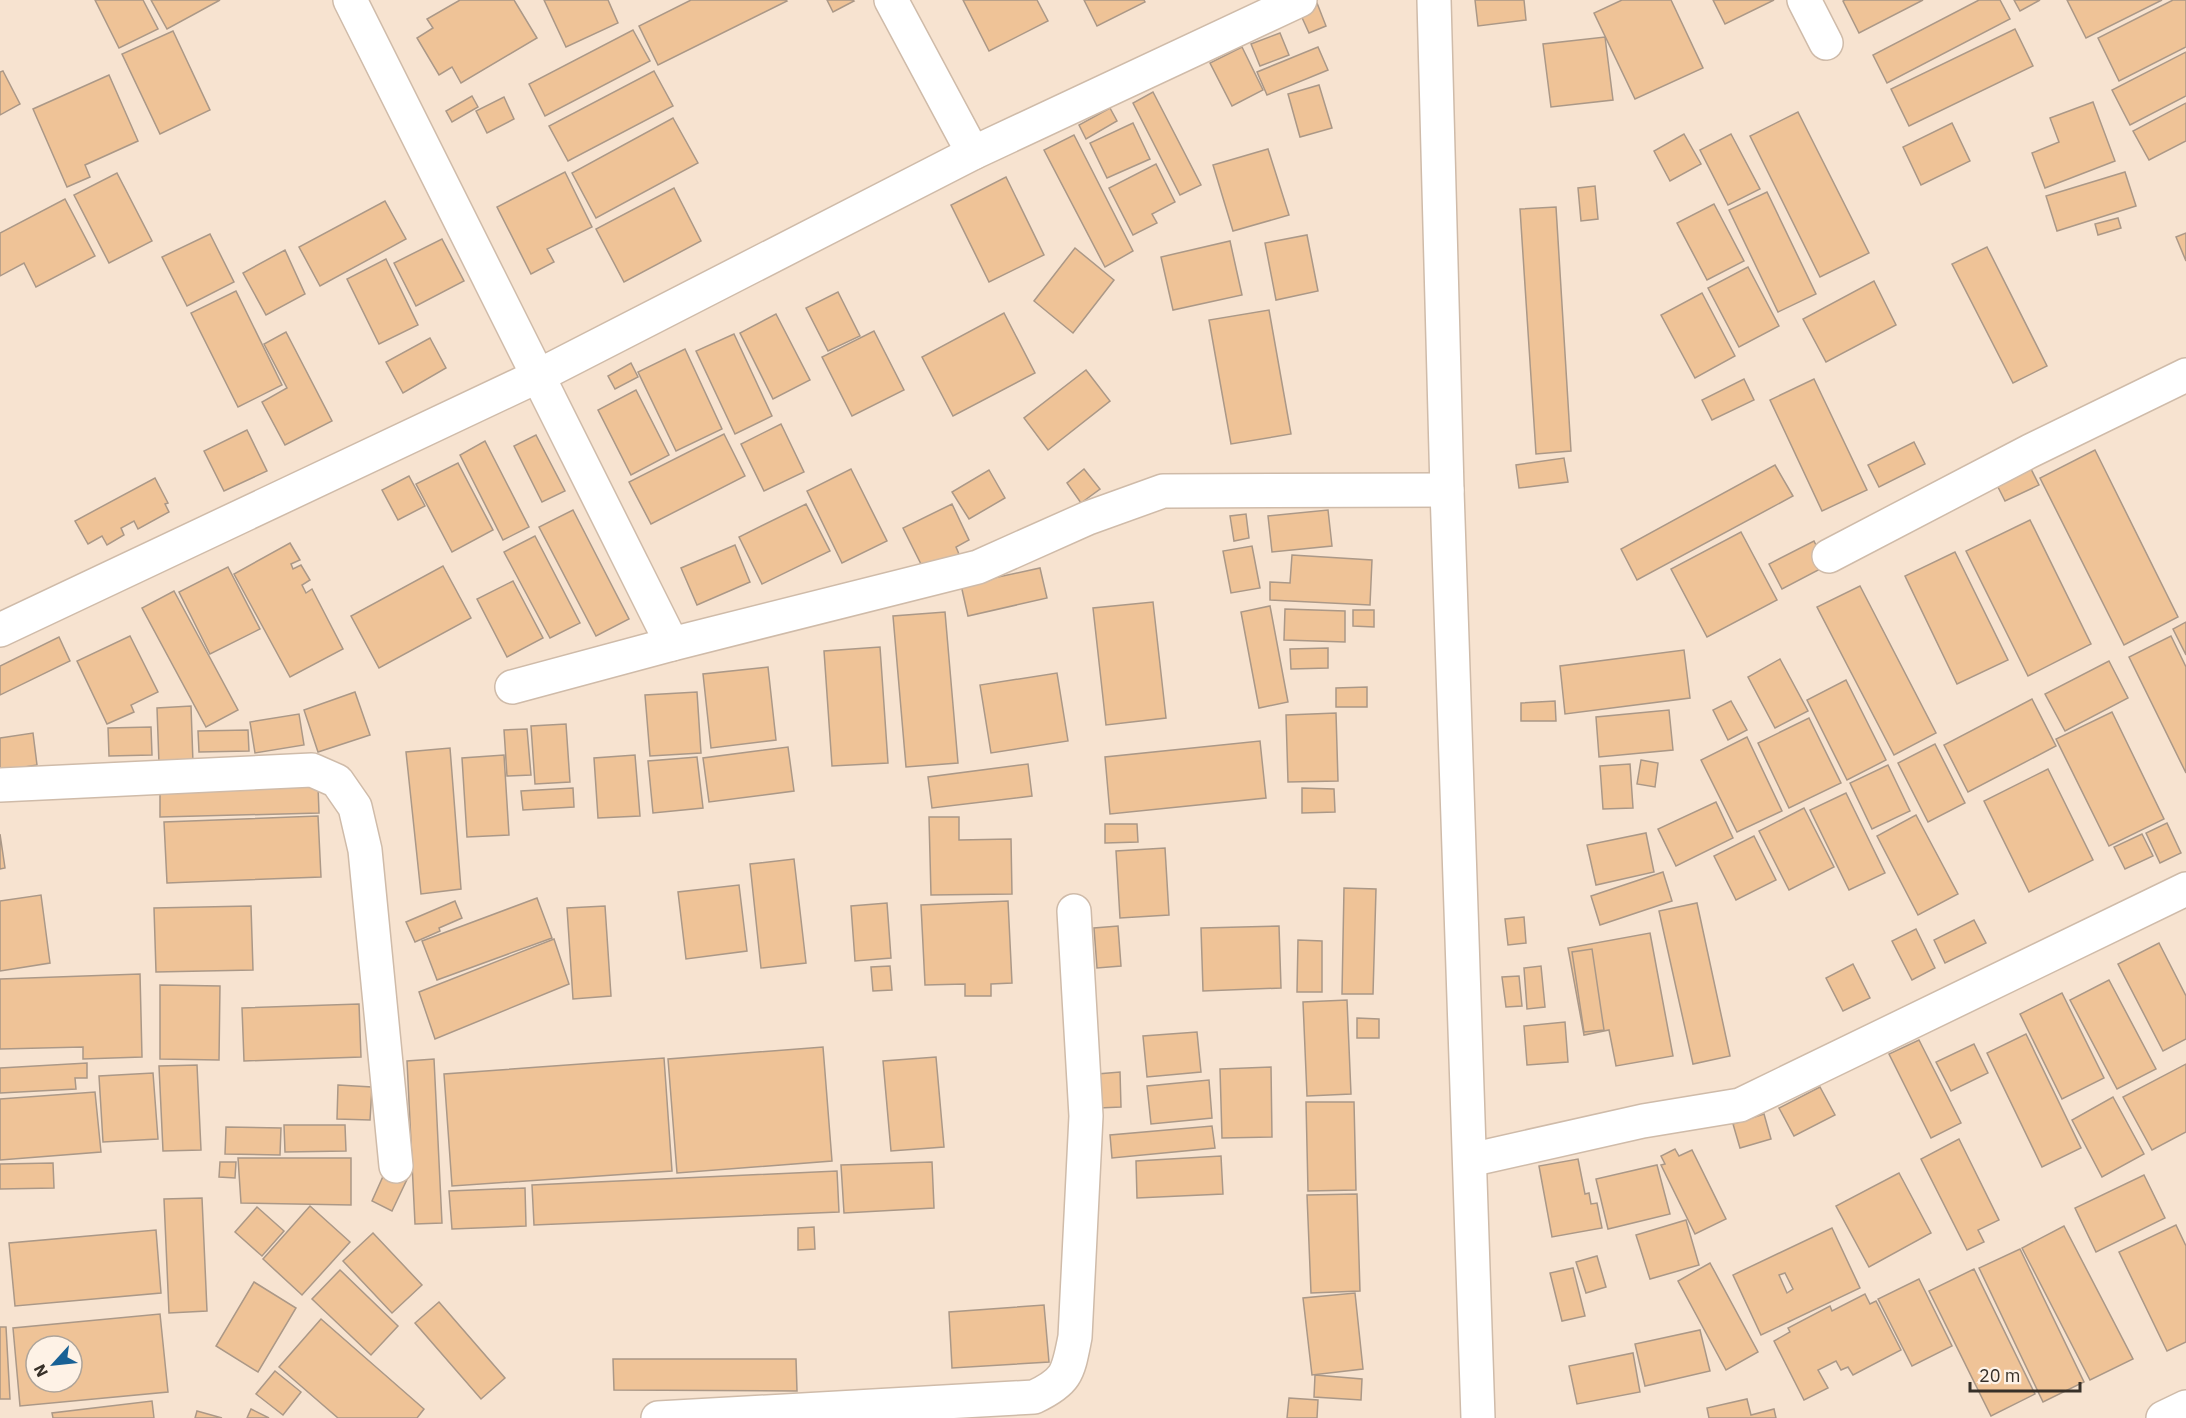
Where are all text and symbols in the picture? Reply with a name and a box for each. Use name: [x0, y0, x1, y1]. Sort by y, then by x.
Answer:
north arrow: [24, 1334, 84, 1394]
scale bar: [1970, 1355, 2080, 1393]
text: N: [29, 1361, 52, 1381]
text: 20 m: [1979, 1364, 2021, 1387]

